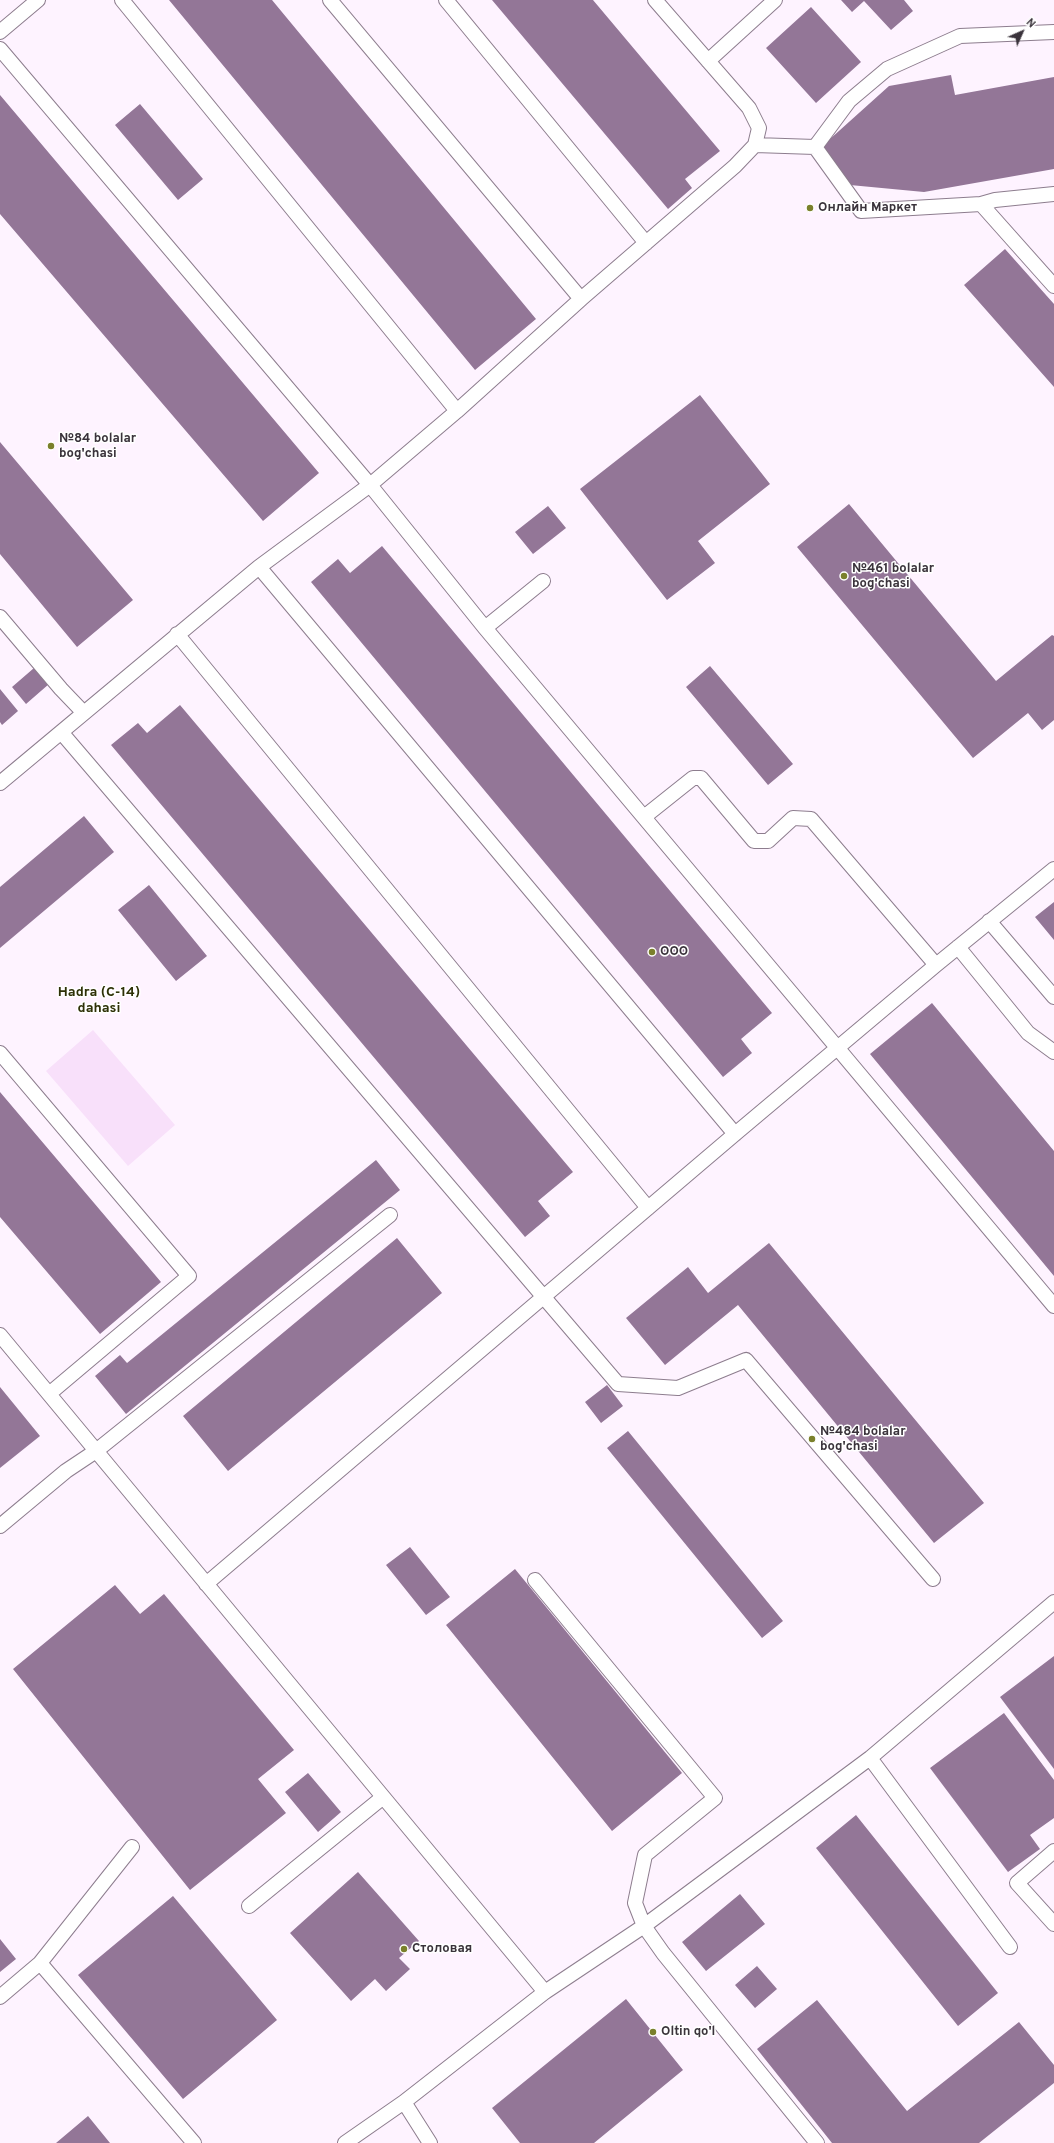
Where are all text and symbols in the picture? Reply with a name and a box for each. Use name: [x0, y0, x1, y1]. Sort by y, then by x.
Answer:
north arrow: [1002, 12, 1042, 52]
text: N: [1023, 16, 1038, 31]
place label: Онлайн Маркет: [818, 200, 917, 216]
marker: Онлайн Маркет: [805, 203, 815, 213]
place label: №84 bolalar bog'chasi: [59, 431, 136, 462]
marker: №84 bolalar bog'chasi: [46, 441, 56, 451]
place label: №461 bolalar bog'chasi: [852, 561, 934, 592]
marker: №461 bolalar bog'chasi: [839, 571, 849, 581]
place label: ООО: [660, 944, 688, 960]
marker: ООО: [647, 947, 657, 957]
district label: Hadra (C-14) dahasi: [58, 985, 140, 1018]
place label: №484 bolalar bog'chasi: [820, 1424, 906, 1455]
marker: №484 bolalar bog'chasi: [807, 1434, 817, 1444]
place label: Столовая: [412, 1941, 472, 1957]
marker: Столовая: [399, 1944, 409, 1954]
place label: Oltin qo'l: [661, 2024, 715, 2040]
marker: Oltin qo'l: [648, 2027, 658, 2037]

